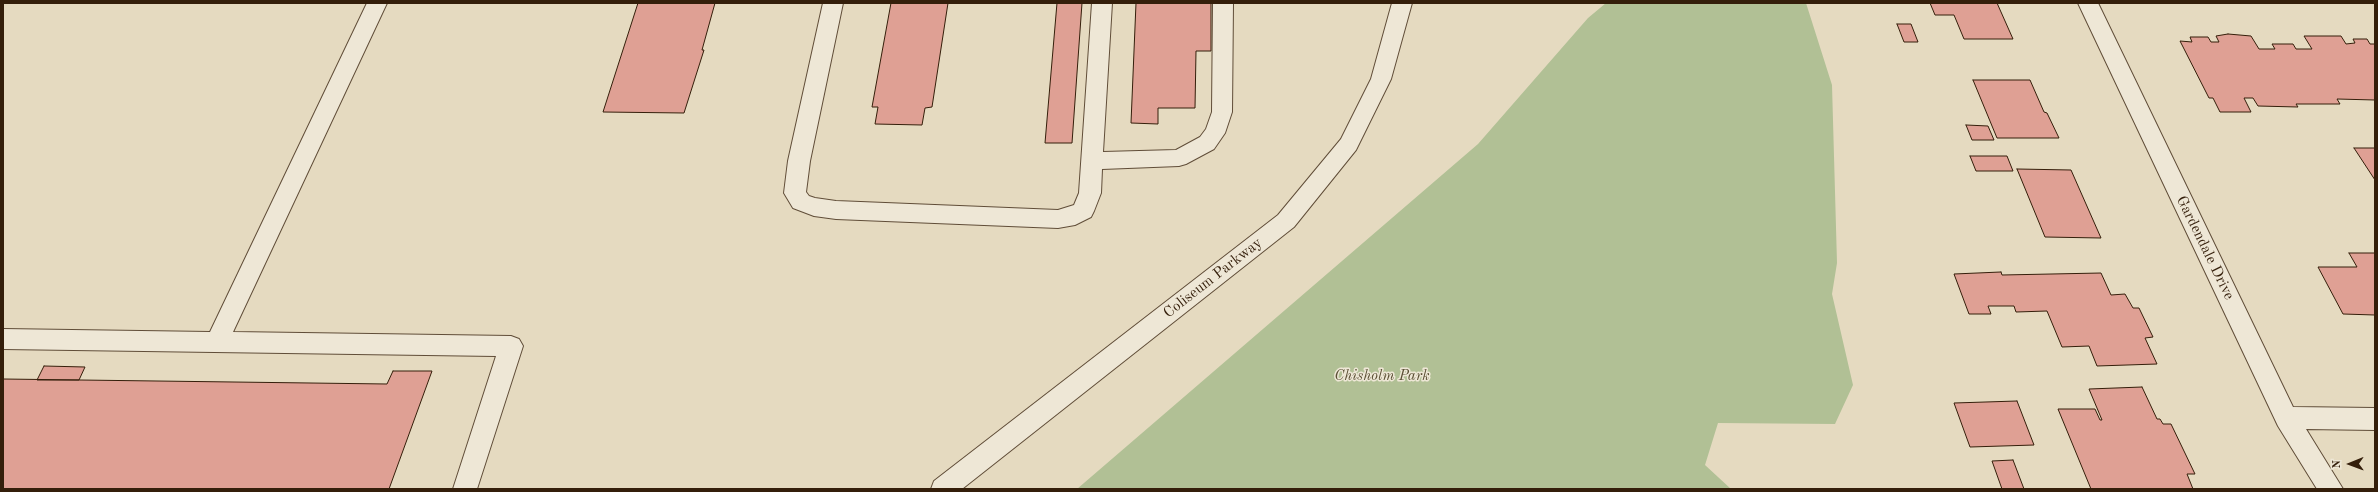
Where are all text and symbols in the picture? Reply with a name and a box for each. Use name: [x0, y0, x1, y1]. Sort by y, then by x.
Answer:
street label: Gardendale Drive: [2172, 193, 2238, 303]
street label: Coliseum Parkway: [1160, 234, 1266, 322]
park label: Chisholm Park: [1334, 367, 1430, 385]
north arrow: [2330, 444, 2370, 484]
text: N: [2332, 460, 2343, 469]

